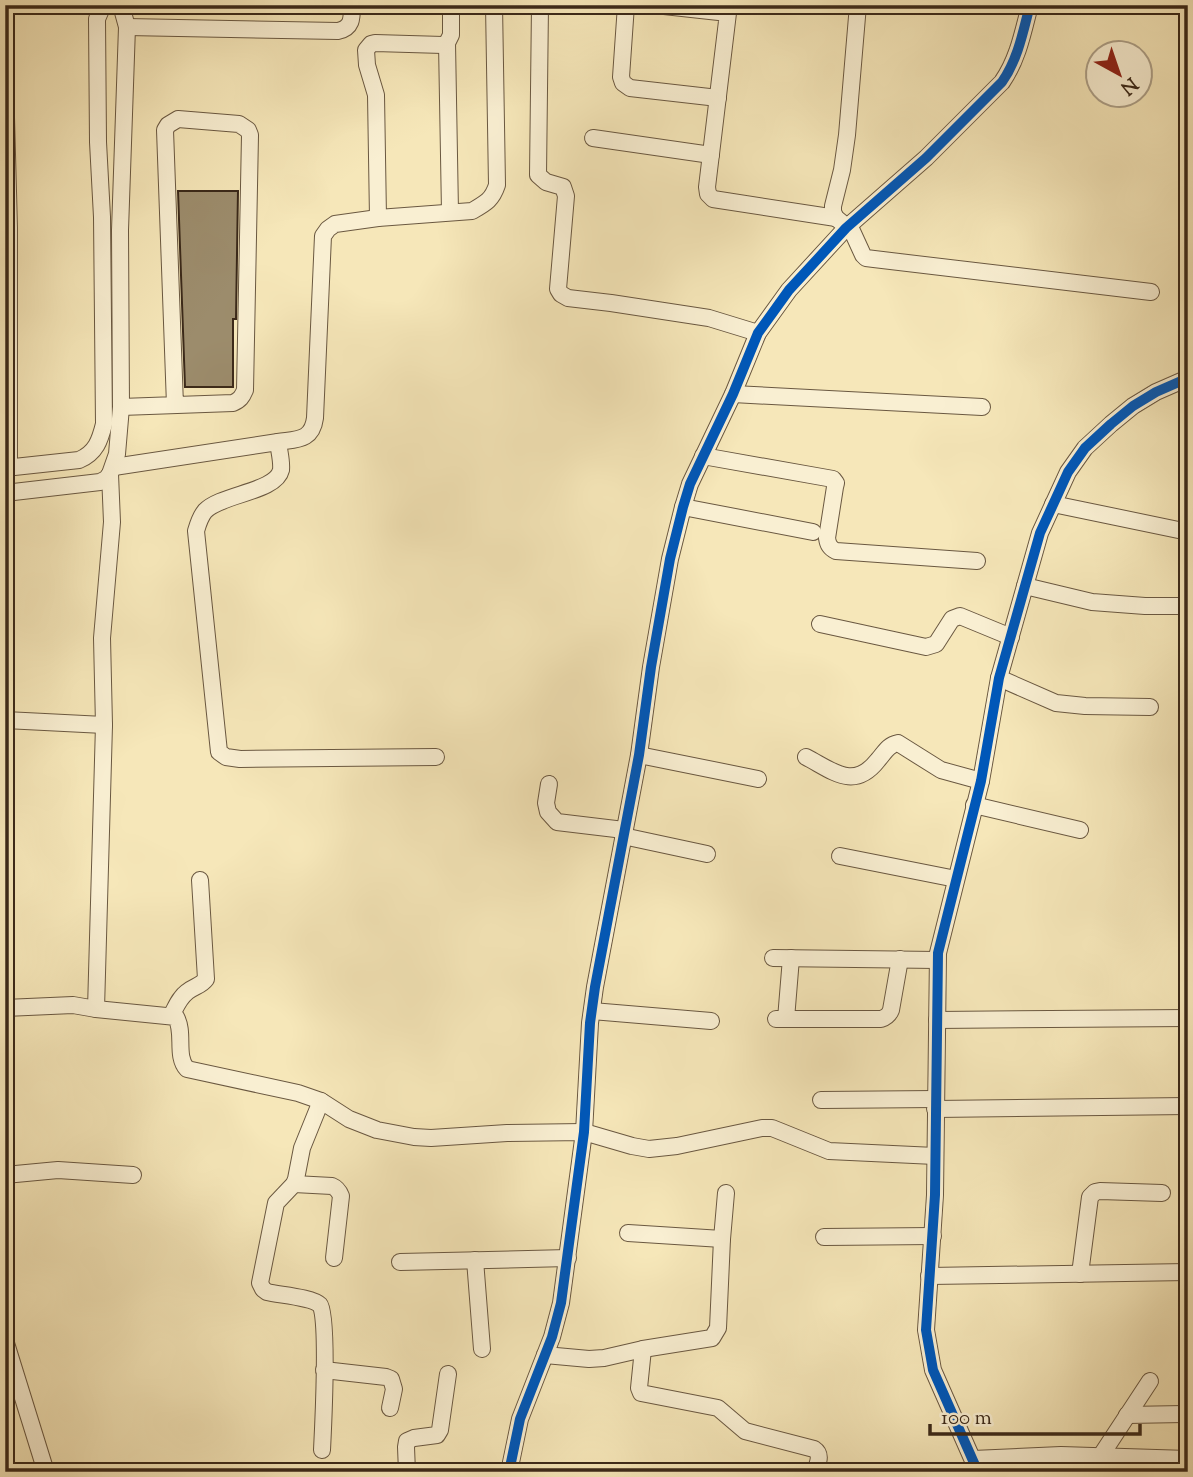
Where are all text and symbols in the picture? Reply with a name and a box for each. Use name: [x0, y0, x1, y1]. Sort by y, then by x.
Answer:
north arrow: [1084, 38, 1154, 108]
text: N: [1114, 70, 1143, 100]
scale bar: [930, 1393, 1140, 1437]
text: 100 m: [941, 1404, 992, 1434]

